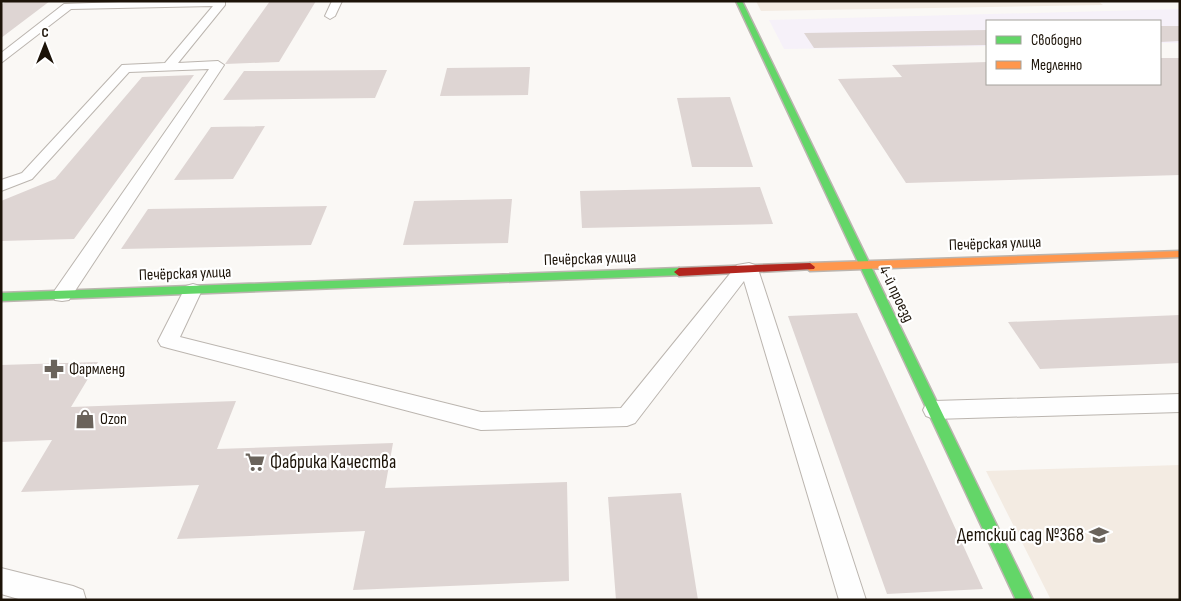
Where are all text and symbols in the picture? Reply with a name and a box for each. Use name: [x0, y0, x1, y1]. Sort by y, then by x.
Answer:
north arrow: [20, 20, 70, 70]
legend: [986, 20, 1161, 85]
text: С: [41, 24, 49, 41]
text: Свободно: [1031, 31, 1082, 50]
text: Медленно: [1031, 56, 1082, 75]
street label: Печёрская улица: [948, 233, 1042, 255]
street label: Печёрская улица: [543, 248, 637, 270]
street label: Печёрская улица: [138, 263, 232, 285]
street label: 4-й проезд: [874, 263, 918, 325]
pharmacy icon: Фармленд: [43, 358, 65, 380]
place label: Фармленд: [69, 360, 125, 379]
shop icon: Ozon: [74, 408, 96, 430]
place label: Ozon: [100, 410, 127, 429]
supermarket icon: Фабрика Качества: [244, 451, 266, 473]
place label: Фабрика Качества: [270, 451, 396, 474]
place label: Детский сад №368: [957, 524, 1084, 547]
school or university icon: Детский сад №368: [1088, 524, 1110, 546]

